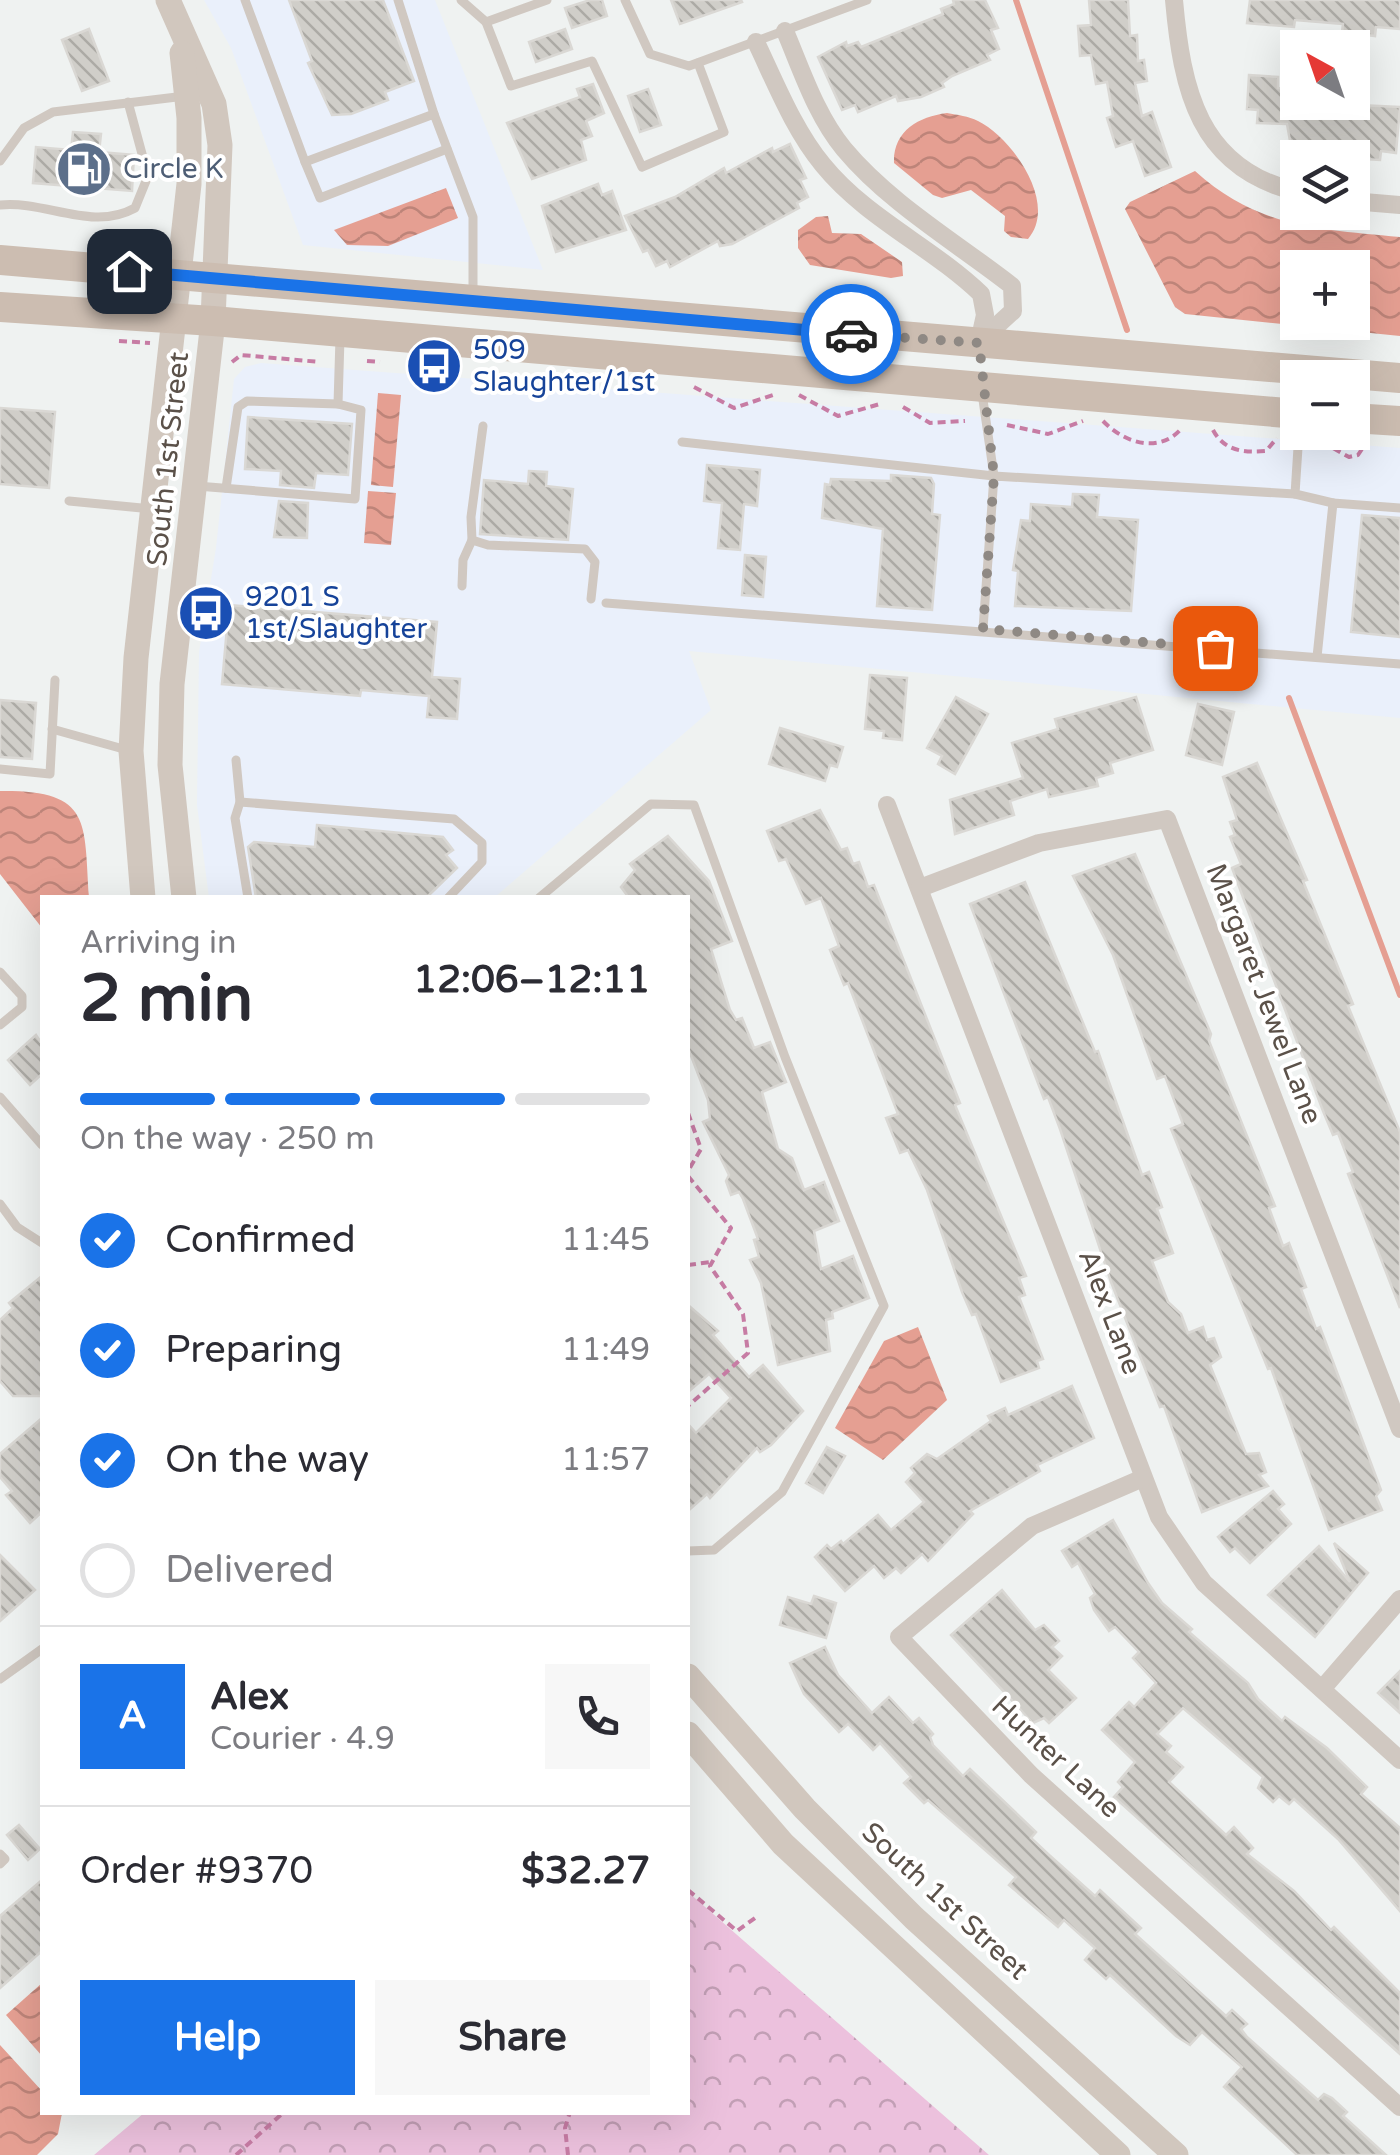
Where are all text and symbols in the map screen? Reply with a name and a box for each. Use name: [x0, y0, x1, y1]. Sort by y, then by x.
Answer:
north arrow: [1280, 30, 1370, 120]
map controls: [1280, 30, 1370, 450]
fuel station icon: Circle K: [54, 139, 114, 199]
button: layers: [1280, 140, 1370, 230]
place label: Circle K: [123, 152, 224, 186]
pin: [87, 229, 172, 314]
icon: home: [102, 244, 157, 299]
button: +: [1280, 250, 1370, 340]
courier: [801, 284, 901, 384]
icon: car: [824, 307, 879, 362]
place label: 509 Slaughter/1st: [473, 333, 655, 399]
bus stop icon: 509 Slaughter/1st: [404, 336, 464, 396]
street label: South 1st Street: [140, 350, 196, 568]
button: −: [1280, 360, 1370, 450]
place label: 9201 S 1st/Slaughter: [245, 580, 427, 646]
bus stop icon: 9201 S 1st/Slaughter: [176, 583, 236, 643]
pin: [1173, 606, 1258, 691]
icon: bag: [1188, 621, 1243, 676]
street label: Margaret Jewel Lane: [1199, 859, 1329, 1129]
text: Arriving in: [80, 924, 237, 962]
text: 12:06–12:11: [413, 957, 650, 1003]
text: 2 min: [80, 960, 253, 1039]
text: On the way · 250 m: [80, 1120, 375, 1158]
icon: check: [80, 1213, 135, 1268]
text: Confirmed: [165, 1217, 356, 1263]
text: 11:45: [561, 1221, 650, 1259]
street label: Alex Lane: [1071, 1245, 1149, 1379]
icon: check: [80, 1323, 135, 1378]
text: Preparing: [165, 1327, 342, 1373]
text: 11:49: [561, 1331, 650, 1369]
icon: check: [80, 1433, 135, 1488]
text: On the way: [165, 1437, 369, 1483]
text: 11:57: [561, 1441, 650, 1479]
text: Delivered: [165, 1547, 334, 1593]
button: phone: [545, 1664, 650, 1769]
text: Alex: [210, 1674, 289, 1720]
street label: Hunter Lane: [985, 1689, 1127, 1825]
text: A: [118, 1693, 147, 1739]
text: Courier · 4.9: [210, 1720, 395, 1758]
street label: South 1st Street: [855, 1815, 1036, 1987]
text: Order #9370: [80, 1848, 313, 1894]
text: $32.27: [521, 1848, 650, 1894]
button: Help: [80, 1980, 355, 2095]
button: Share: [375, 1980, 650, 2095]

